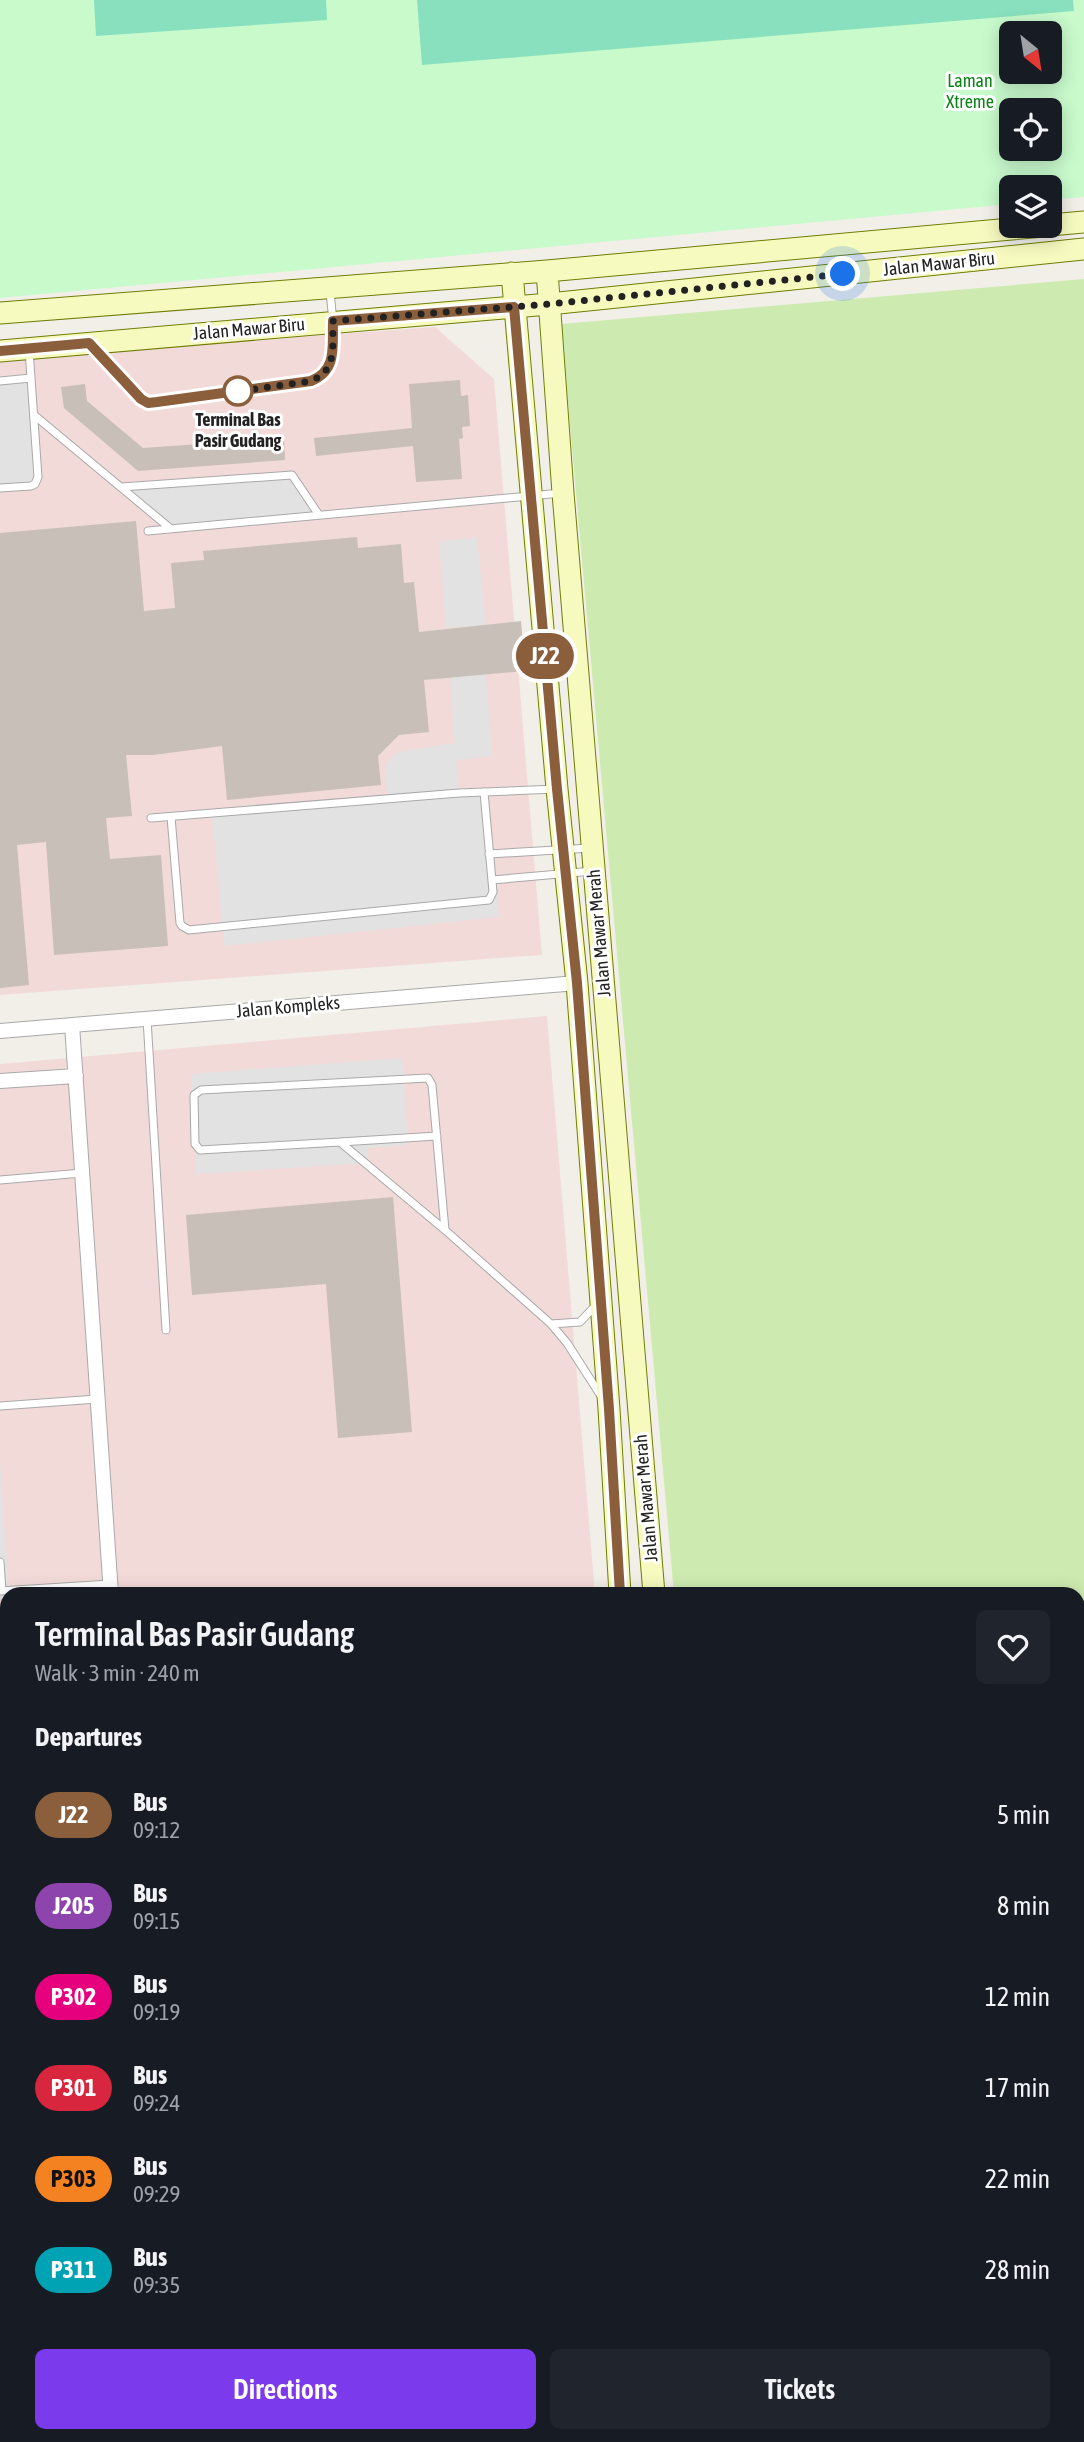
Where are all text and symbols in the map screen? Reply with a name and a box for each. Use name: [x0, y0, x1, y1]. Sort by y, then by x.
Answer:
north arrow: [999, 21, 1062, 84]
map controls: [999, 21, 1062, 238]
park label: Laman Xtreme: [946, 70, 994, 112]
button: locate: [999, 98, 1062, 161]
button: layers: [999, 175, 1062, 238]
street label: Jalan Mawar Biru: [882, 247, 996, 280]
your location: [825, 256, 860, 291]
street label: Jalan Mawar Biru: [192, 313, 306, 344]
marker: Terminal Bas Pasir Gudang: [223, 376, 253, 406]
place label: Terminal Bas Pasir Gudang: [195, 409, 282, 451]
line badge: J22: [505, 633, 585, 679]
text: J22: [530, 642, 560, 669]
street label: Jalan Mawar Merah: [582, 868, 615, 998]
street label: Jalan Kompleks: [235, 992, 341, 1021]
street label: Jalan Mawar Merah: [629, 1433, 662, 1563]
button: heart: [976, 1610, 1050, 1684]
text: Terminal Bas Pasir Gudang: [35, 1615, 354, 1653]
text: Walk · 3 min · 240 m: [35, 1660, 199, 1686]
text: Departures: [35, 1722, 142, 1752]
text: Bus: [133, 1787, 167, 1817]
text: 5 min: [997, 1800, 1050, 1830]
text: J22: [58, 1801, 89, 1828]
text: 09:12: [133, 1817, 180, 1843]
text: Bus: [133, 1878, 167, 1908]
text: 8 min: [997, 1891, 1050, 1921]
text: J205: [53, 1892, 94, 1919]
text: 09:15: [133, 1908, 180, 1934]
text: Bus: [133, 1969, 167, 1999]
text: 12 min: [985, 1982, 1050, 2012]
text: P302: [51, 1983, 96, 2010]
text: 09:19: [133, 1999, 180, 2025]
text: Bus: [133, 2060, 167, 2090]
text: 17 min: [985, 2073, 1050, 2103]
text: P301: [51, 2074, 96, 2101]
text: 09:24: [133, 2090, 180, 2116]
text: Bus: [133, 2151, 167, 2181]
text: 22 min: [985, 2164, 1050, 2194]
text: P303: [51, 2165, 96, 2192]
text: 09:29: [133, 2181, 180, 2207]
text: Bus: [133, 2242, 167, 2272]
text: 28 min: [985, 2255, 1050, 2285]
text: P311: [51, 2256, 96, 2283]
text: 09:35: [133, 2272, 180, 2298]
button: Directions: [35, 2349, 536, 2429]
button: Tickets: [550, 2349, 1050, 2429]

